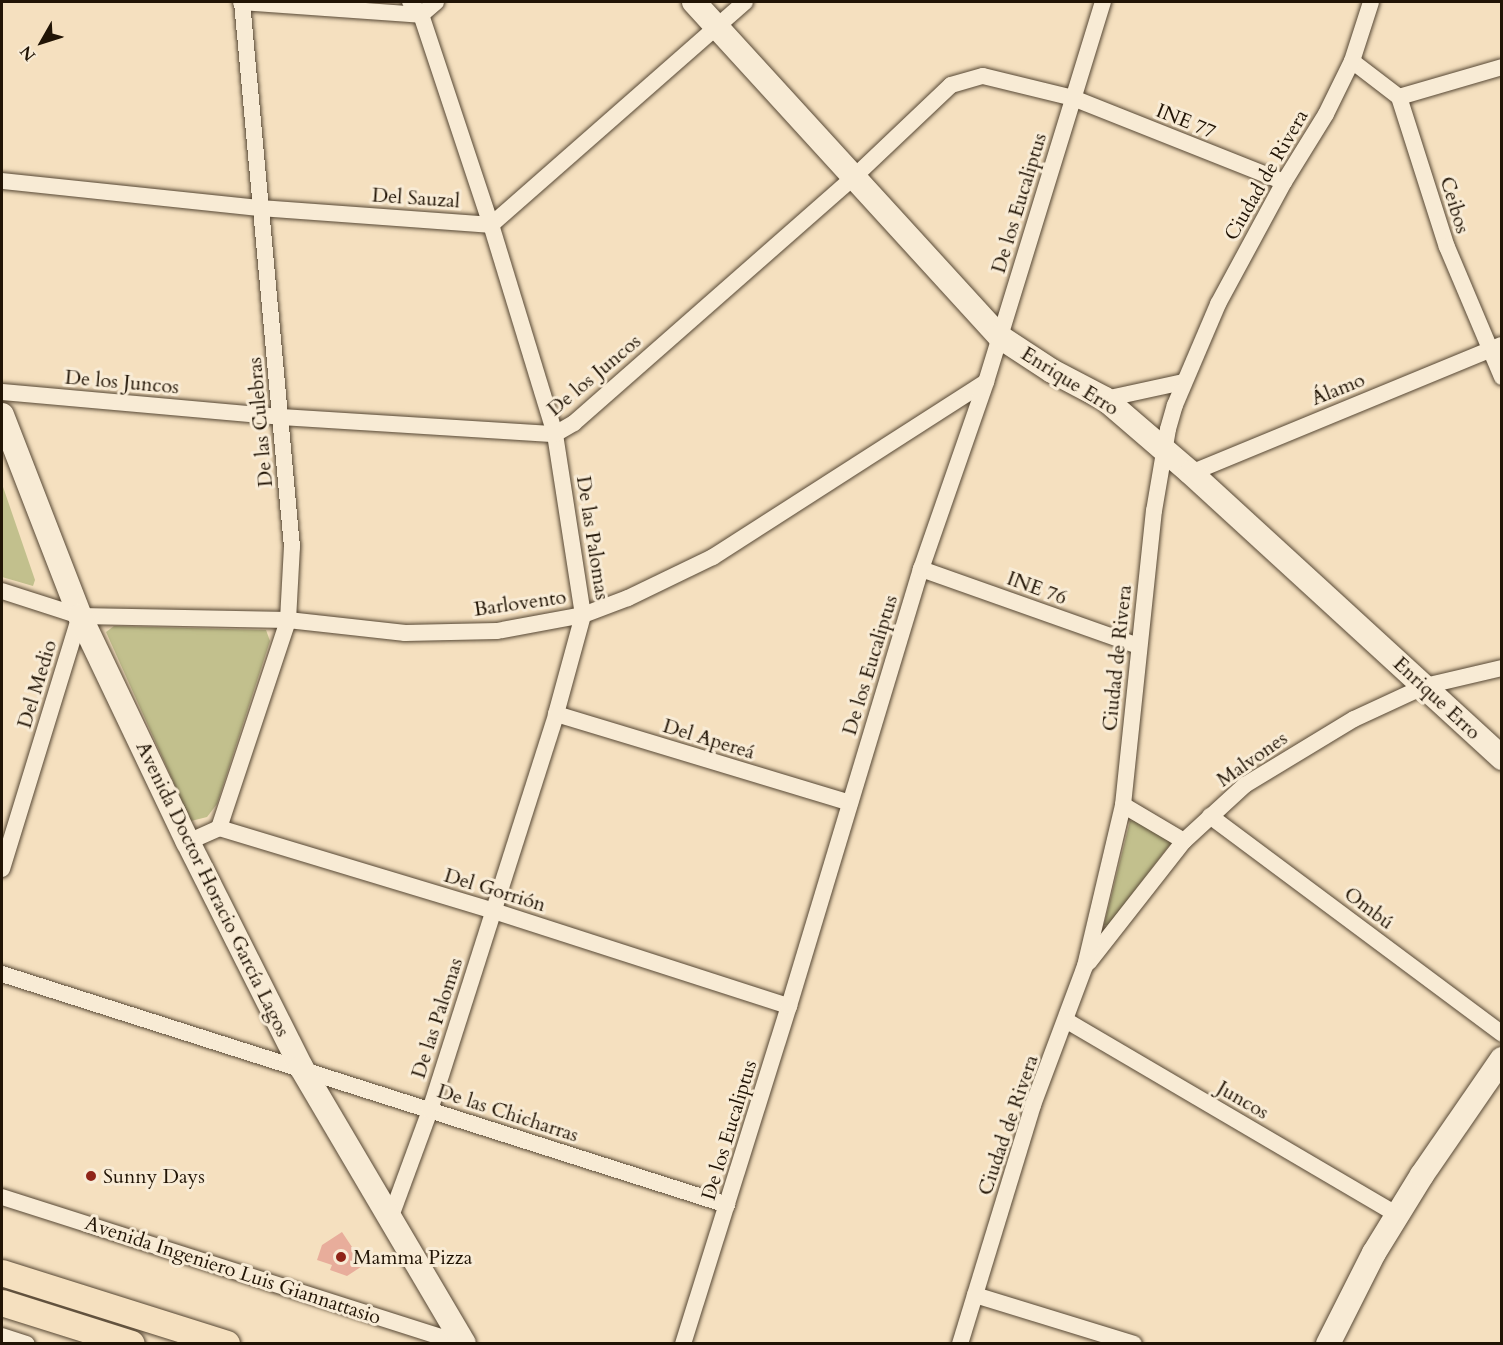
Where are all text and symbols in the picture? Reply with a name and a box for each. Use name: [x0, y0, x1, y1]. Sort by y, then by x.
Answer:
north arrow: [12, 12, 72, 72]
text: N: [15, 41, 41, 66]
street label: INE 77: [1153, 98, 1219, 144]
street label: Ciudad de Rivera: [1219, 105, 1313, 245]
street label: De los Eucaliptus: [986, 130, 1052, 276]
street label: Ceibos: [1435, 174, 1475, 236]
street label: Del Sauzal: [371, 183, 461, 213]
street label: De los Juncos: [542, 329, 646, 421]
street label: Enrique Erro: [1017, 342, 1123, 420]
street label: De las Culebras: [242, 356, 278, 488]
street label: De los Juncos: [64, 365, 180, 399]
street label: Álamo: [1308, 367, 1368, 411]
street label: De las Palomas: [571, 474, 615, 602]
street label: INE 76: [1004, 566, 1070, 610]
street label: Ciudad de Rivera: [1097, 584, 1137, 732]
street label: Barlovento: [472, 585, 568, 621]
street label: De los Eucaliptus: [837, 592, 903, 738]
street label: Del Medio: [12, 637, 62, 731]
street label: Enrique Erro: [1388, 652, 1486, 744]
street label: Del Apereá: [660, 714, 758, 764]
street label: Malvones: [1212, 726, 1292, 792]
street label: Avenida Doctor Horacio García Lagos: [131, 737, 295, 1041]
street label: Del Gorrión: [441, 863, 549, 917]
street label: Ombú: [1339, 882, 1399, 934]
street label: De las Palomas: [406, 955, 468, 1081]
street label: Ciudad de Rivera: [973, 1052, 1043, 1198]
street label: De los Eucaliptus: [696, 1057, 762, 1203]
street label: Juncos: [1213, 1076, 1273, 1124]
street label: De las Chicharras: [434, 1079, 582, 1147]
place label: Sunny Days: [103, 1164, 205, 1188]
marker: Sunny Days: [84, 1169, 98, 1183]
street label: Avenida Ingeniero Luis Giannattasio: [82, 1211, 384, 1329]
place label: Mamma Pizza: [353, 1245, 472, 1269]
marker: Mamma Pizza: [334, 1250, 348, 1264]

